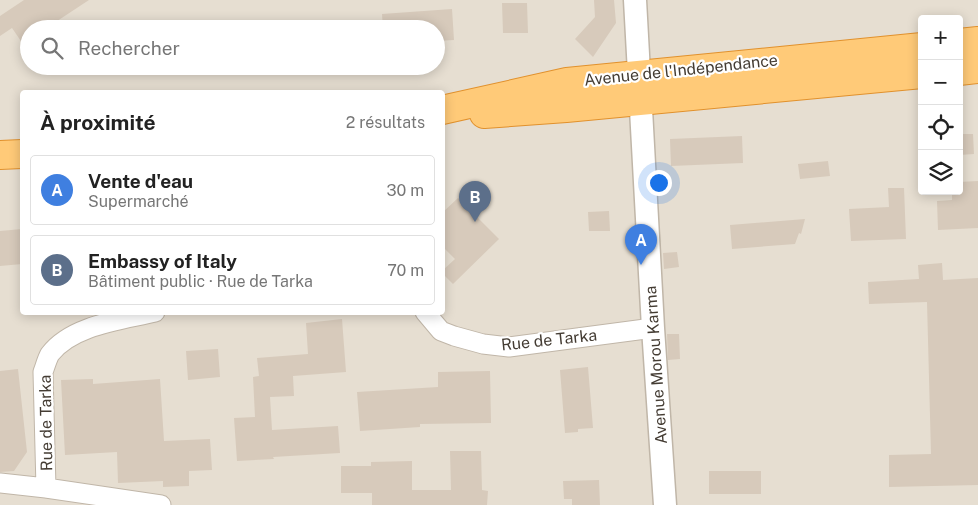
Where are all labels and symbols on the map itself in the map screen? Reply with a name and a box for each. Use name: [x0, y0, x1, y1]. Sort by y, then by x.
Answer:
street label: Avenue de l'Indépendance: [583, 50, 779, 90]
your location: [646, 170, 672, 196]
pin: B: [459, 181, 491, 222]
pin: A: [625, 224, 657, 265]
street label: Avenue Morou Karma: [641, 285, 671, 445]
street label: Rue de Tarka: [500, 326, 598, 354]
street label: Rue de Tarka: [36, 375, 56, 471]

